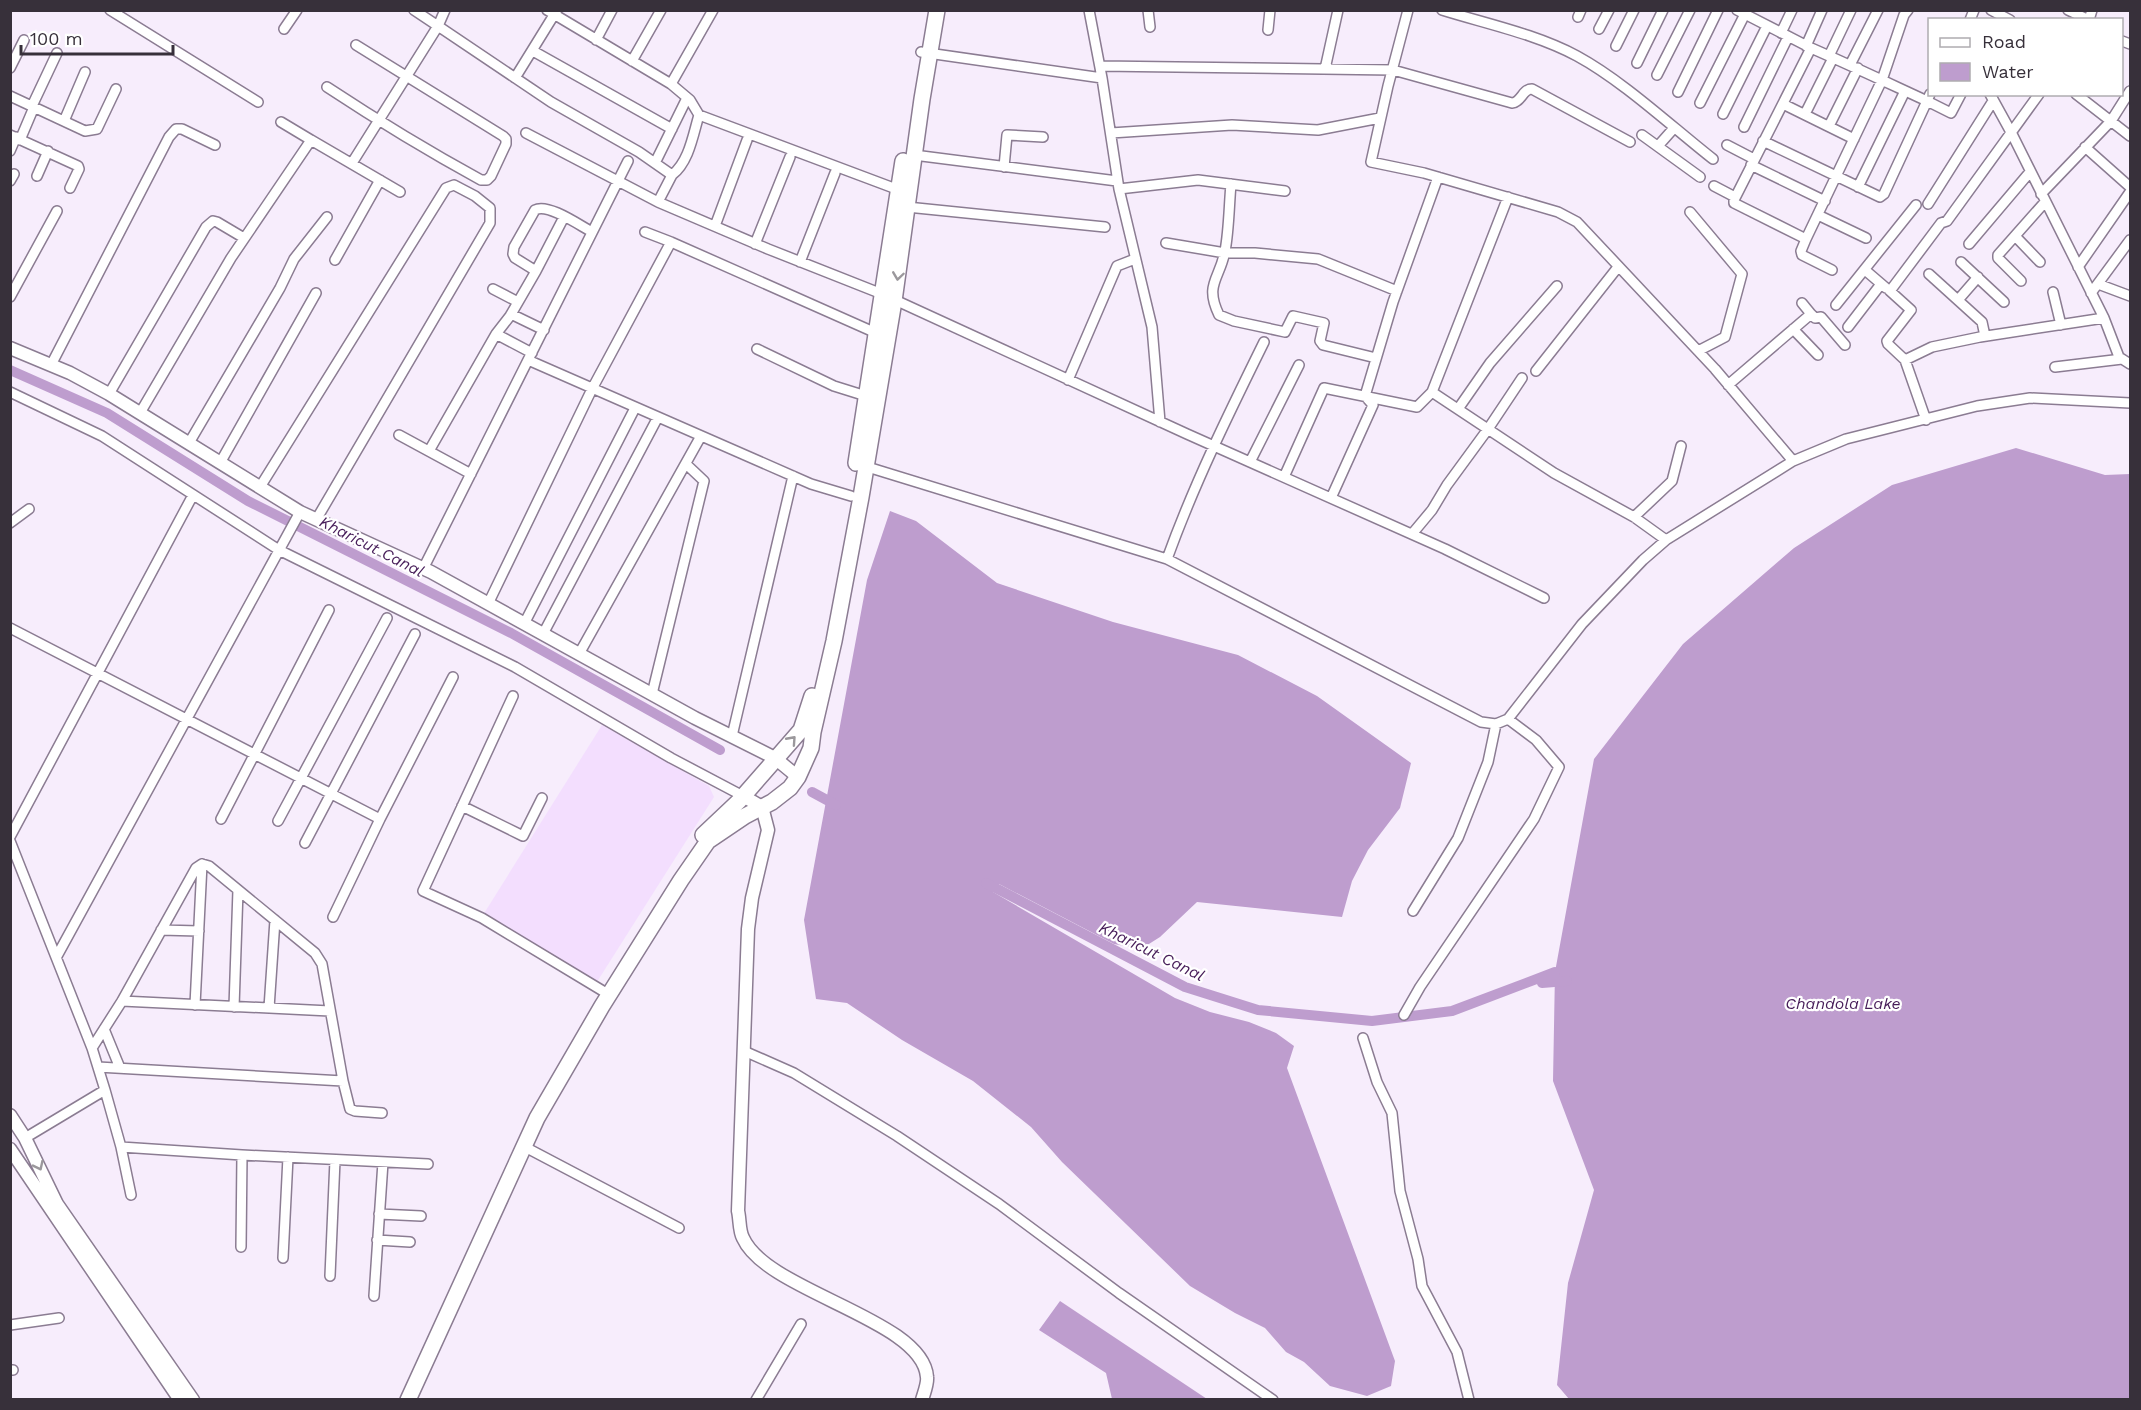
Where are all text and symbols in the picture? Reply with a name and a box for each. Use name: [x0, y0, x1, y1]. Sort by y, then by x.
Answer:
scale bar: [21, 18, 172, 56]
legend: [1928, 18, 2123, 96]
text: 100 m: [30, 28, 83, 49]
text: Road: [1982, 31, 2026, 52]
text: Water: [1982, 61, 2034, 82]
one-way arrow: [892, 271, 904, 281]
water label: Kharicut Canal: [316, 512, 427, 581]
one-way arrow: [785, 736, 796, 747]
water label: Kharicut Canal: [1096, 918, 1208, 985]
water label: Chandola Lake: [1785, 994, 1901, 1013]
one-way arrow: [31, 1160, 43, 1171]

